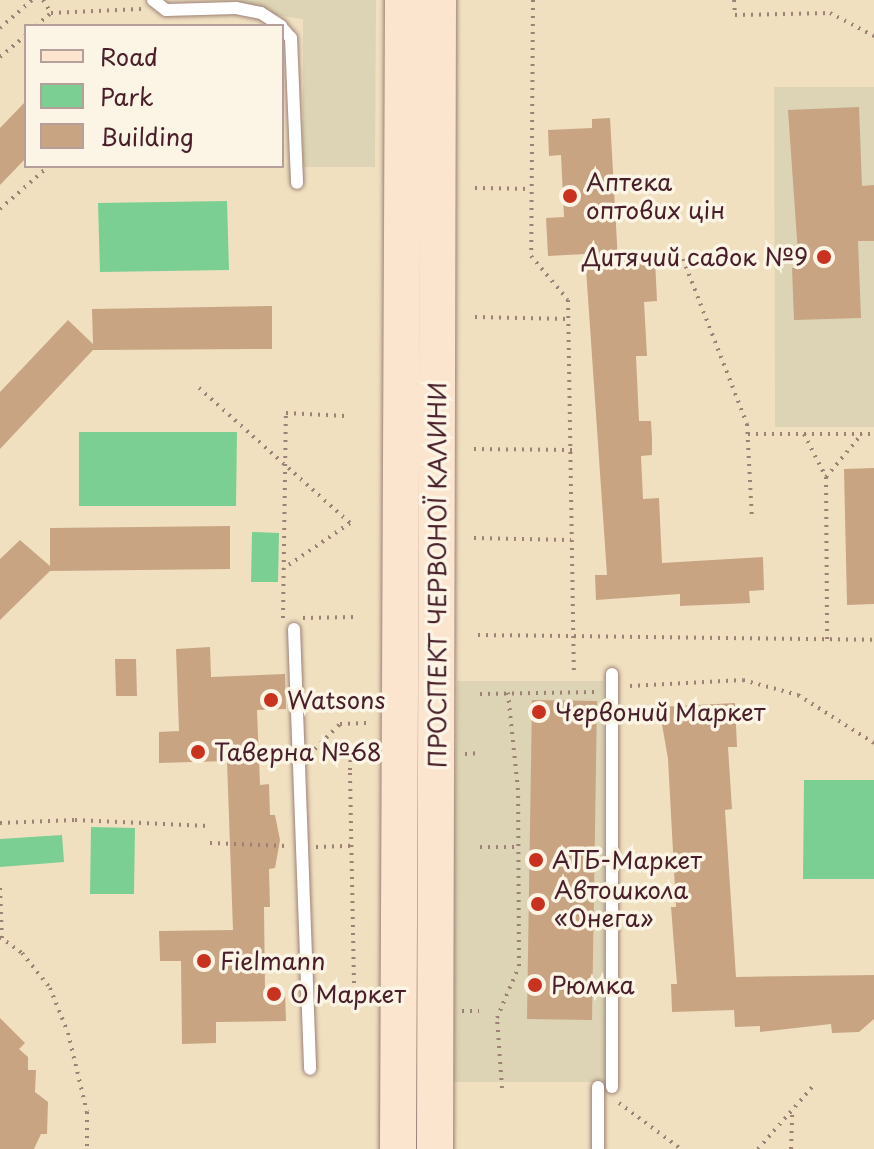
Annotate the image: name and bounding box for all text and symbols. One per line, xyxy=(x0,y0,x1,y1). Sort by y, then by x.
legend xyxy=(24,24,284,168)
text: Road xyxy=(100,38,158,74)
text: Park xyxy=(100,78,154,114)
text: Building xyxy=(100,118,194,154)
place label: Аптека оптових цін xyxy=(586,168,725,224)
marker: Аптека оптових цін xyxy=(561,187,579,205)
place label: Дитячий садок №9 xyxy=(581,243,808,271)
marker: Дитячий садок №9 xyxy=(815,248,833,266)
street label: ПРОСПЕКТ ЧЕРВОНОЇ КАЛИНИ xyxy=(423,381,451,769)
place label: Watsons xyxy=(287,686,385,714)
marker: Watsons xyxy=(262,691,280,709)
place label: Червоний Маркет xyxy=(555,698,768,726)
marker: Червоний Маркет xyxy=(530,703,548,721)
place label: Таверна №68 xyxy=(214,738,382,766)
marker: Таверна №68 xyxy=(189,743,207,761)
place label: АТБ-Маркет xyxy=(552,846,702,874)
marker: АТБ-Маркет xyxy=(527,851,545,869)
place label: Автошкола «Онега» xyxy=(554,876,688,932)
marker: Автошкола «Онега» xyxy=(529,895,547,913)
place label: Fielmann xyxy=(220,947,325,975)
marker: Fielmann xyxy=(195,952,213,970)
place label: Рюмка xyxy=(551,971,634,999)
marker: Рюмка xyxy=(526,976,544,994)
place label: О Маркет xyxy=(290,980,407,1008)
marker: О Маркет xyxy=(265,985,283,1003)

